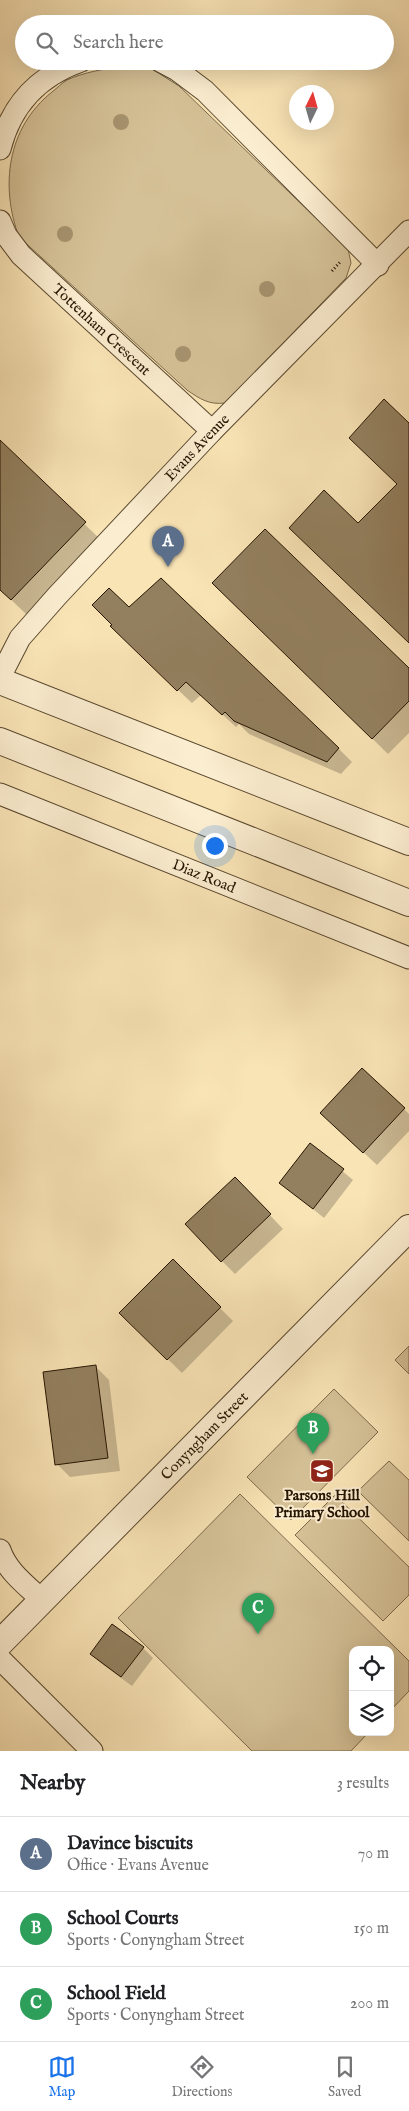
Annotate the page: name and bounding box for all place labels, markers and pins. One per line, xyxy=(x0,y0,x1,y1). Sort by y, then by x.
pin: A xyxy=(152,526,184,567)
pin: B xyxy=(297,1413,329,1454)
school or university icon: Parsons Hill Primary School xyxy=(309,1458,335,1484)
place label: Parsons Hill Primary School xyxy=(275,1486,370,1522)
pin: C xyxy=(242,1593,274,1634)

